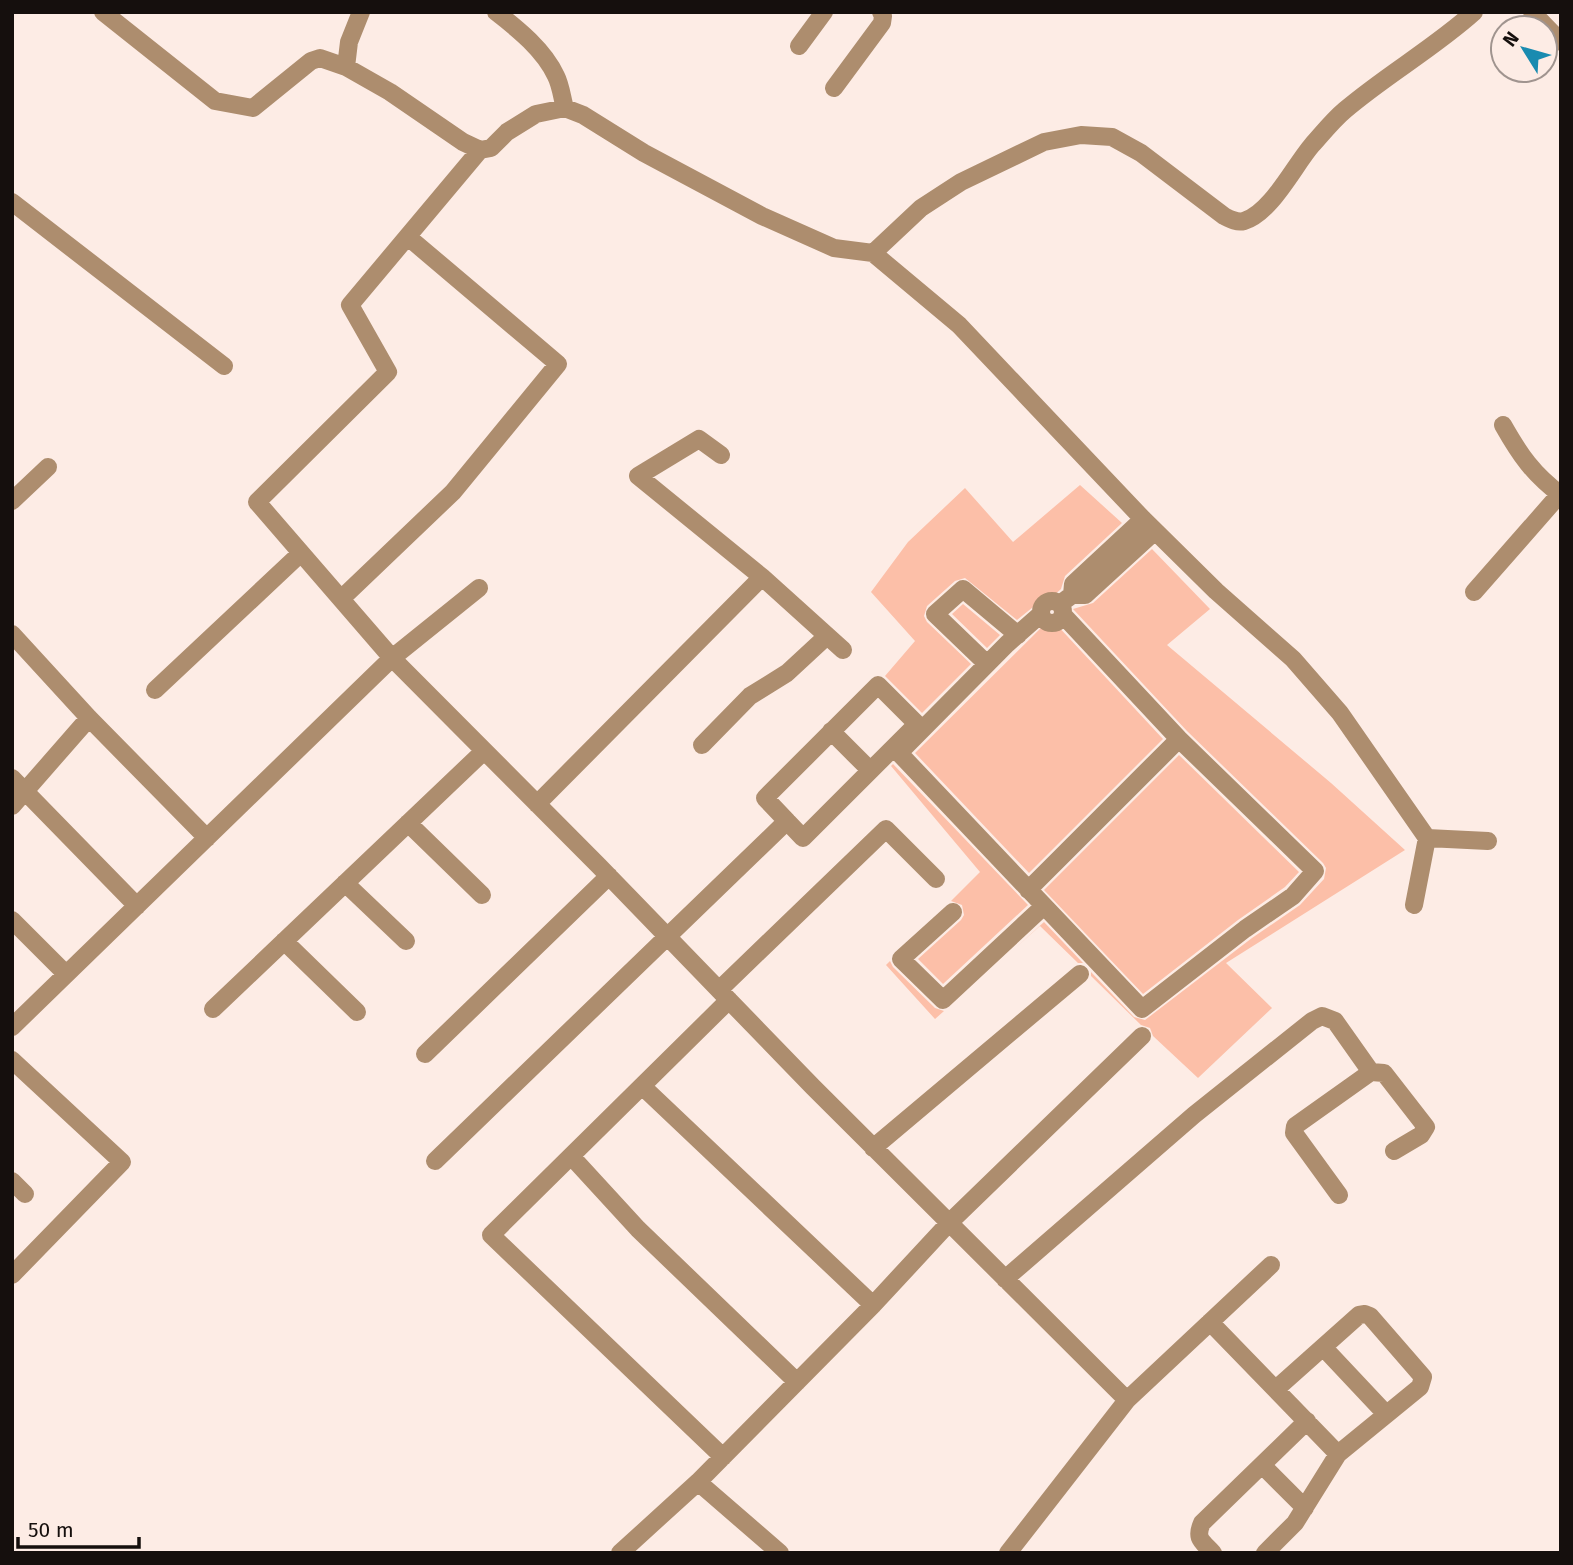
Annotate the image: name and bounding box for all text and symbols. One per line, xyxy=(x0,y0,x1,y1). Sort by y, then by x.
north arrow xyxy=(1489,14,1559,84)
text: N xyxy=(1498,27,1524,51)
scale bar xyxy=(18,1506,138,1550)
text: 50 m xyxy=(28,1517,74,1543)

